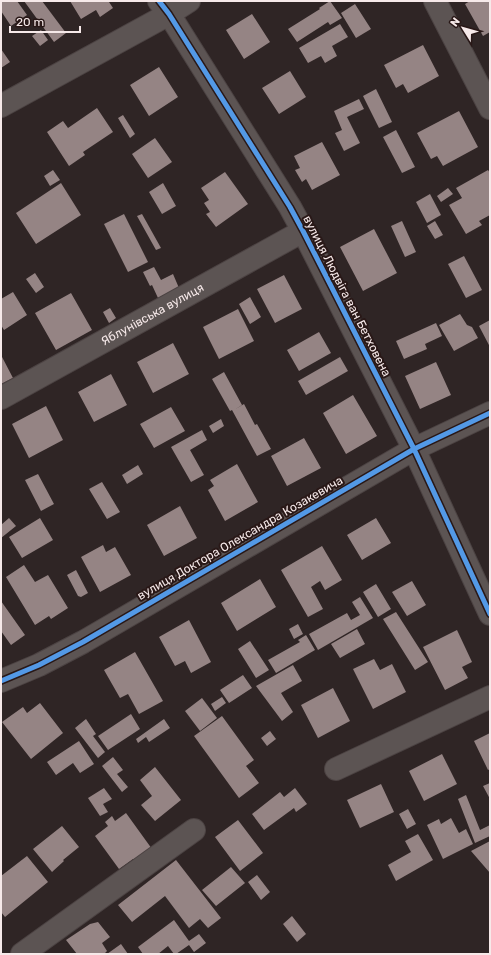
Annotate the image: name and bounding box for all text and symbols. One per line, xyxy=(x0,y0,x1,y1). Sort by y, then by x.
scale bar xyxy=(10,8,80,34)
north arrow xyxy=(443,8,483,48)
text: 20 m xyxy=(16,15,44,29)
text: N xyxy=(448,15,463,29)
street label: вулиця Людвіга ван Бетховена xyxy=(300,213,394,379)
street label: Яблунівська вулиця xyxy=(99,280,206,348)
street label: вулиця Доктора Олександра Козакевича xyxy=(135,473,345,603)

